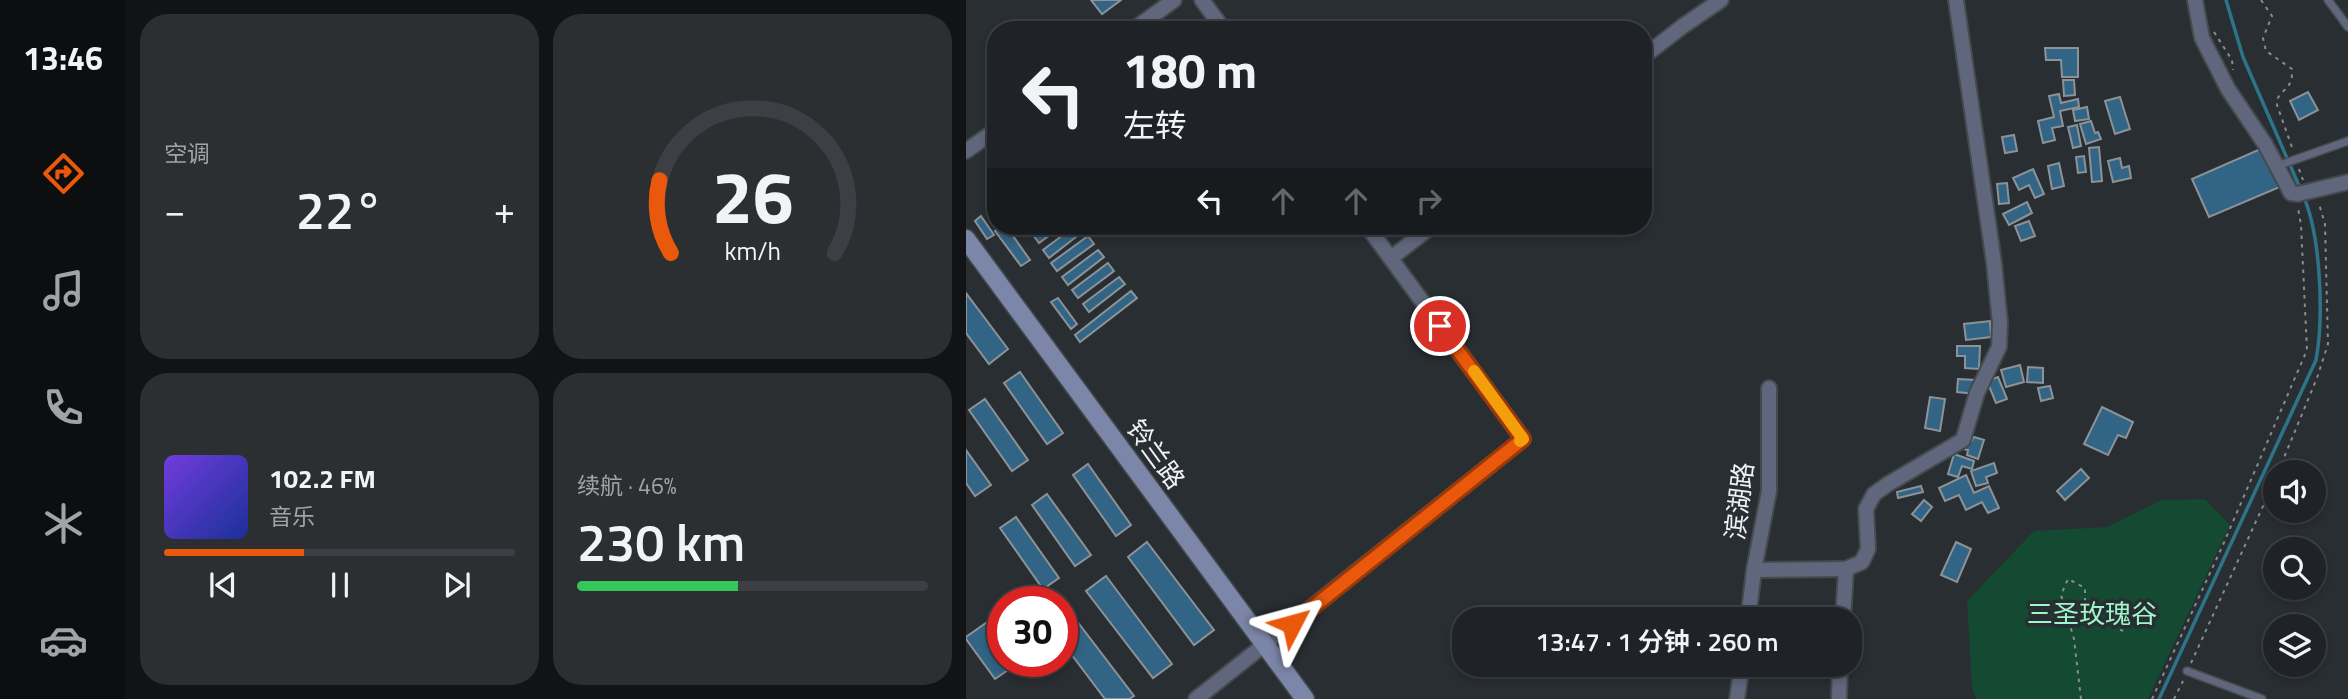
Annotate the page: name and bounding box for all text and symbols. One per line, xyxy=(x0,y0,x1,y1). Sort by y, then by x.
text: 180 m xyxy=(1123,32,1257,107)
text: 13:46 xyxy=(23,34,103,82)
icon: left xyxy=(1008,49,1099,140)
text: 左转 xyxy=(1123,101,1187,149)
text: 空调 xyxy=(164,136,210,171)
text: 26 xyxy=(712,141,793,251)
icon: directions xyxy=(39,149,88,198)
text: 22° xyxy=(296,170,383,249)
text: − xyxy=(164,181,185,239)
text: + xyxy=(494,181,515,239)
icon: left xyxy=(1191,182,1229,220)
icon: ahead xyxy=(1264,182,1302,220)
icon: ahead xyxy=(1337,182,1375,220)
icon: right xyxy=(1410,182,1448,220)
text: km/h xyxy=(724,231,781,269)
icon: music xyxy=(39,266,88,315)
pin xyxy=(1410,296,1470,356)
icon: arrive xyxy=(1421,307,1459,345)
icon: phone xyxy=(39,383,88,432)
street label: 铃兰路 xyxy=(1117,411,1195,497)
text: 102.2 FM xyxy=(269,459,376,498)
street label: 滨湖路 xyxy=(1715,460,1763,542)
map controls xyxy=(2263,460,2326,677)
button: sound xyxy=(2263,460,2326,523)
text: 续航 · 46% xyxy=(577,468,677,503)
icon: climate xyxy=(39,499,88,548)
text: 音乐 xyxy=(269,499,315,534)
text: 230 km xyxy=(577,502,745,581)
button: search xyxy=(2263,537,2326,600)
icon: previous xyxy=(204,566,242,604)
icon: pause xyxy=(321,566,359,604)
icon: next xyxy=(438,566,476,604)
speed limit sign: 30 xyxy=(987,586,1078,677)
position arrow xyxy=(1255,587,1329,661)
park label: 三圣玫瑰谷 xyxy=(2027,594,2157,633)
button: layers xyxy=(2263,614,2326,677)
icon: car xyxy=(39,616,88,665)
text: 13:47 · 1 分钟 · 260 m xyxy=(1535,622,1779,661)

